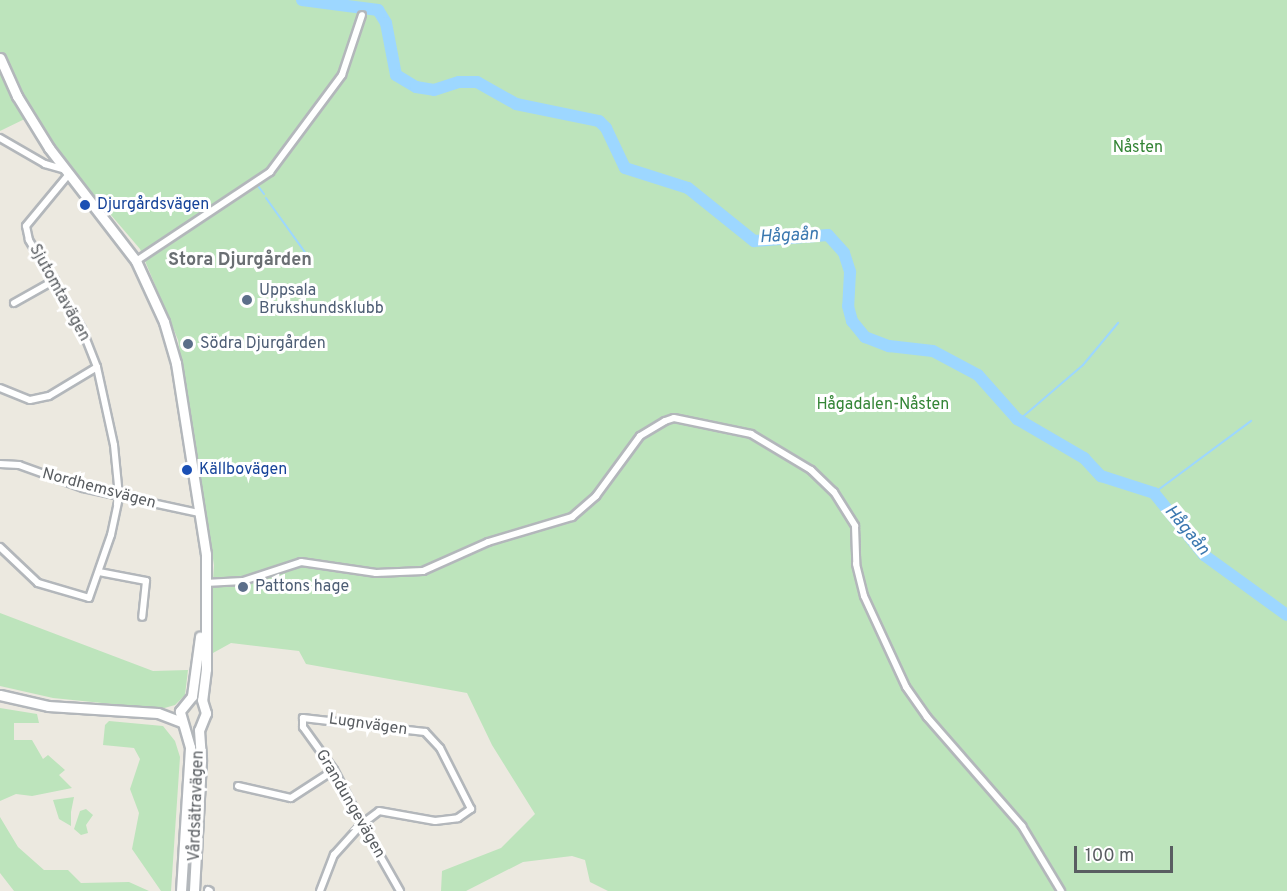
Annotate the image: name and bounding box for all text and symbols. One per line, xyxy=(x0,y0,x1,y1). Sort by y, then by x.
park label: Nåsten xyxy=(1113,138,1163,158)
place label: Djurgårdsvägen xyxy=(97,195,209,215)
marker: Djurgårdsvägen xyxy=(78,198,92,212)
water label: Hågaån xyxy=(759,225,819,249)
street label: Sjutomtavägen xyxy=(24,241,94,345)
district label: Stora Djurgården xyxy=(168,250,312,272)
place label: Uppsala Brukshundsklubb xyxy=(259,281,384,319)
marker: Uppsala Brukshundsklubb xyxy=(240,293,254,307)
place label: Södra Djurgården xyxy=(200,334,326,354)
marker: Södra Djurgården xyxy=(181,337,195,351)
park label: Hågadalen-Nåsten xyxy=(817,395,949,415)
place label: Källbovägen xyxy=(199,460,287,480)
marker: Källbovägen xyxy=(180,463,194,477)
street label: Nordhemsvägen xyxy=(40,465,158,513)
water label: Hågaån xyxy=(1159,501,1213,561)
place label: Pattons hage xyxy=(255,577,349,597)
marker: Pattons hage xyxy=(236,580,250,594)
street label: Lugnvägen xyxy=(328,710,408,740)
street label: Grandungevägen xyxy=(311,746,389,862)
street label: Vårdsätravägen xyxy=(185,750,209,862)
scale bar xyxy=(1077,834,1176,872)
text: 100 m xyxy=(1085,845,1134,868)

